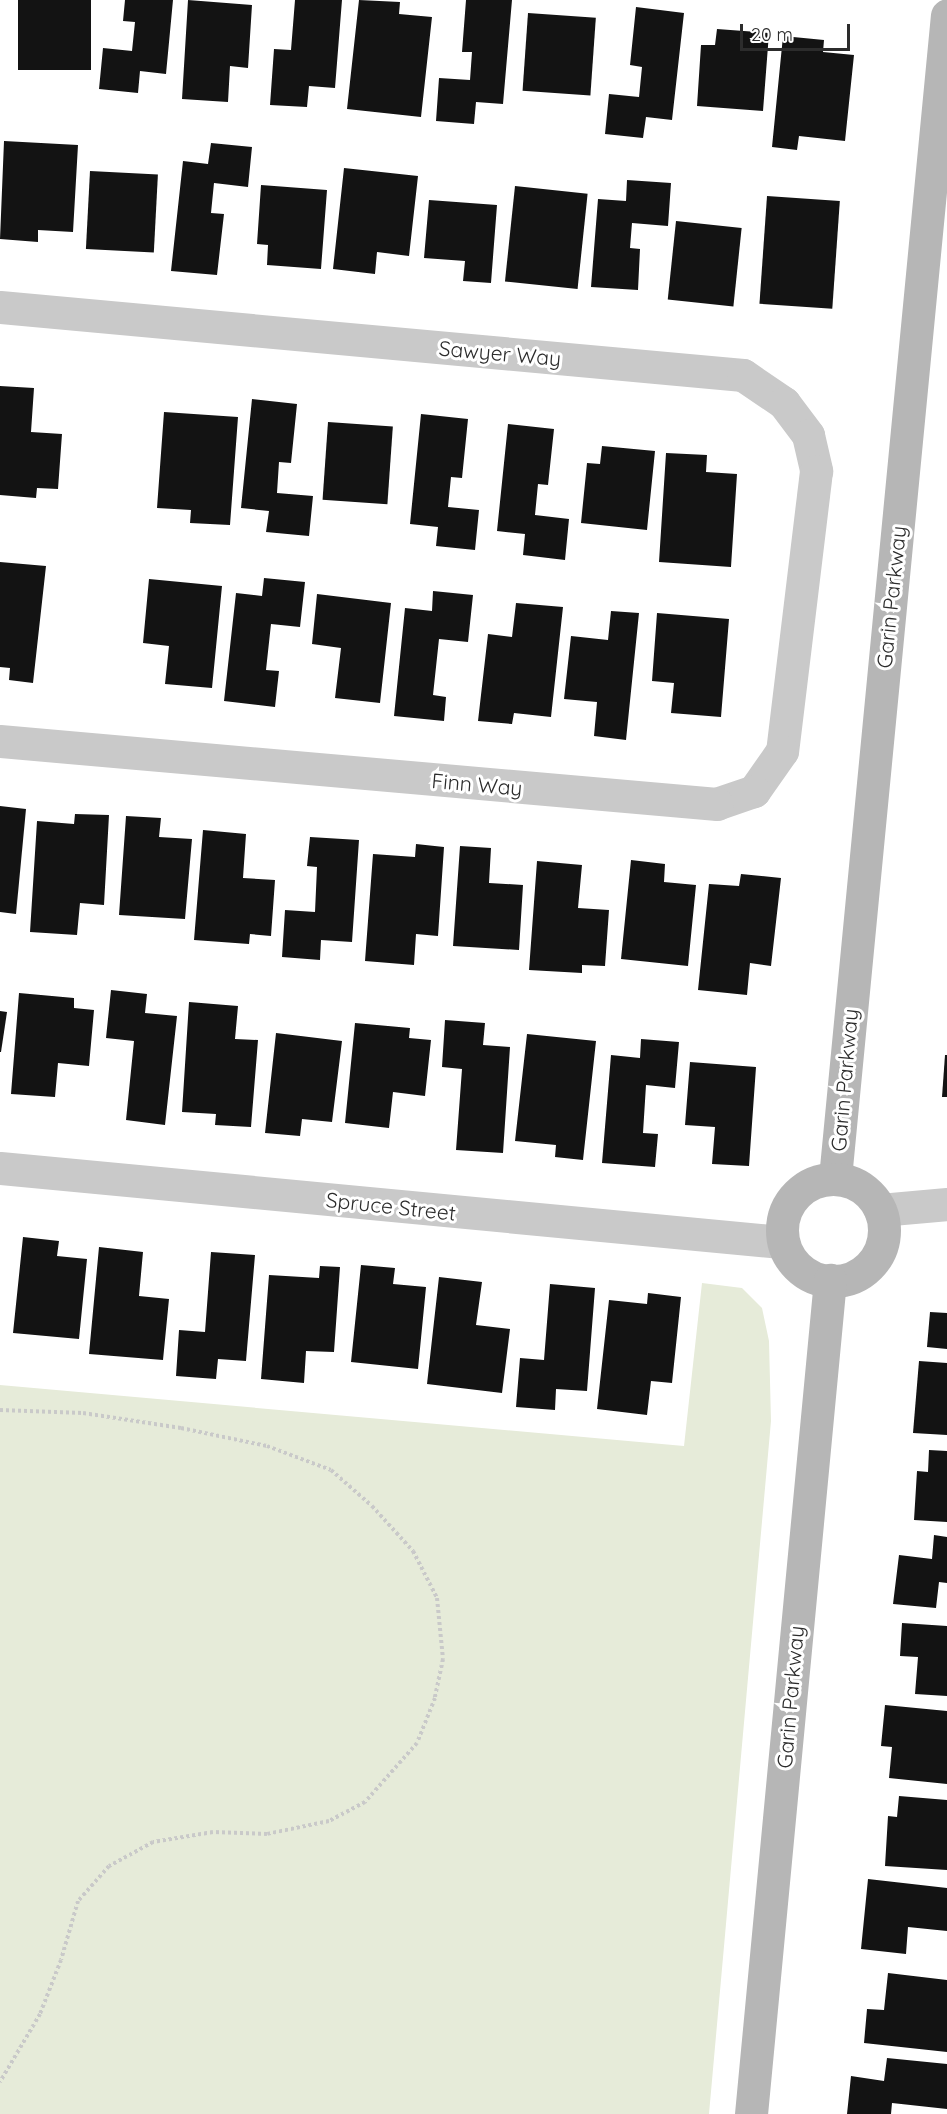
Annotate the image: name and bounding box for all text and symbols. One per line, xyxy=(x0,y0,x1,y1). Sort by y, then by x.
scale bar xyxy=(743,12,852,50)
text: 20 m xyxy=(751,23,793,46)
street label: Sawyer Way xyxy=(438,335,562,371)
street label: Garin Parkway xyxy=(871,525,911,669)
street label: Finn Way xyxy=(431,767,523,801)
street label: Garin Parkway xyxy=(825,1008,863,1152)
street label: Spruce Street xyxy=(325,1187,457,1225)
street label: Garin Parkway xyxy=(771,1625,809,1769)

